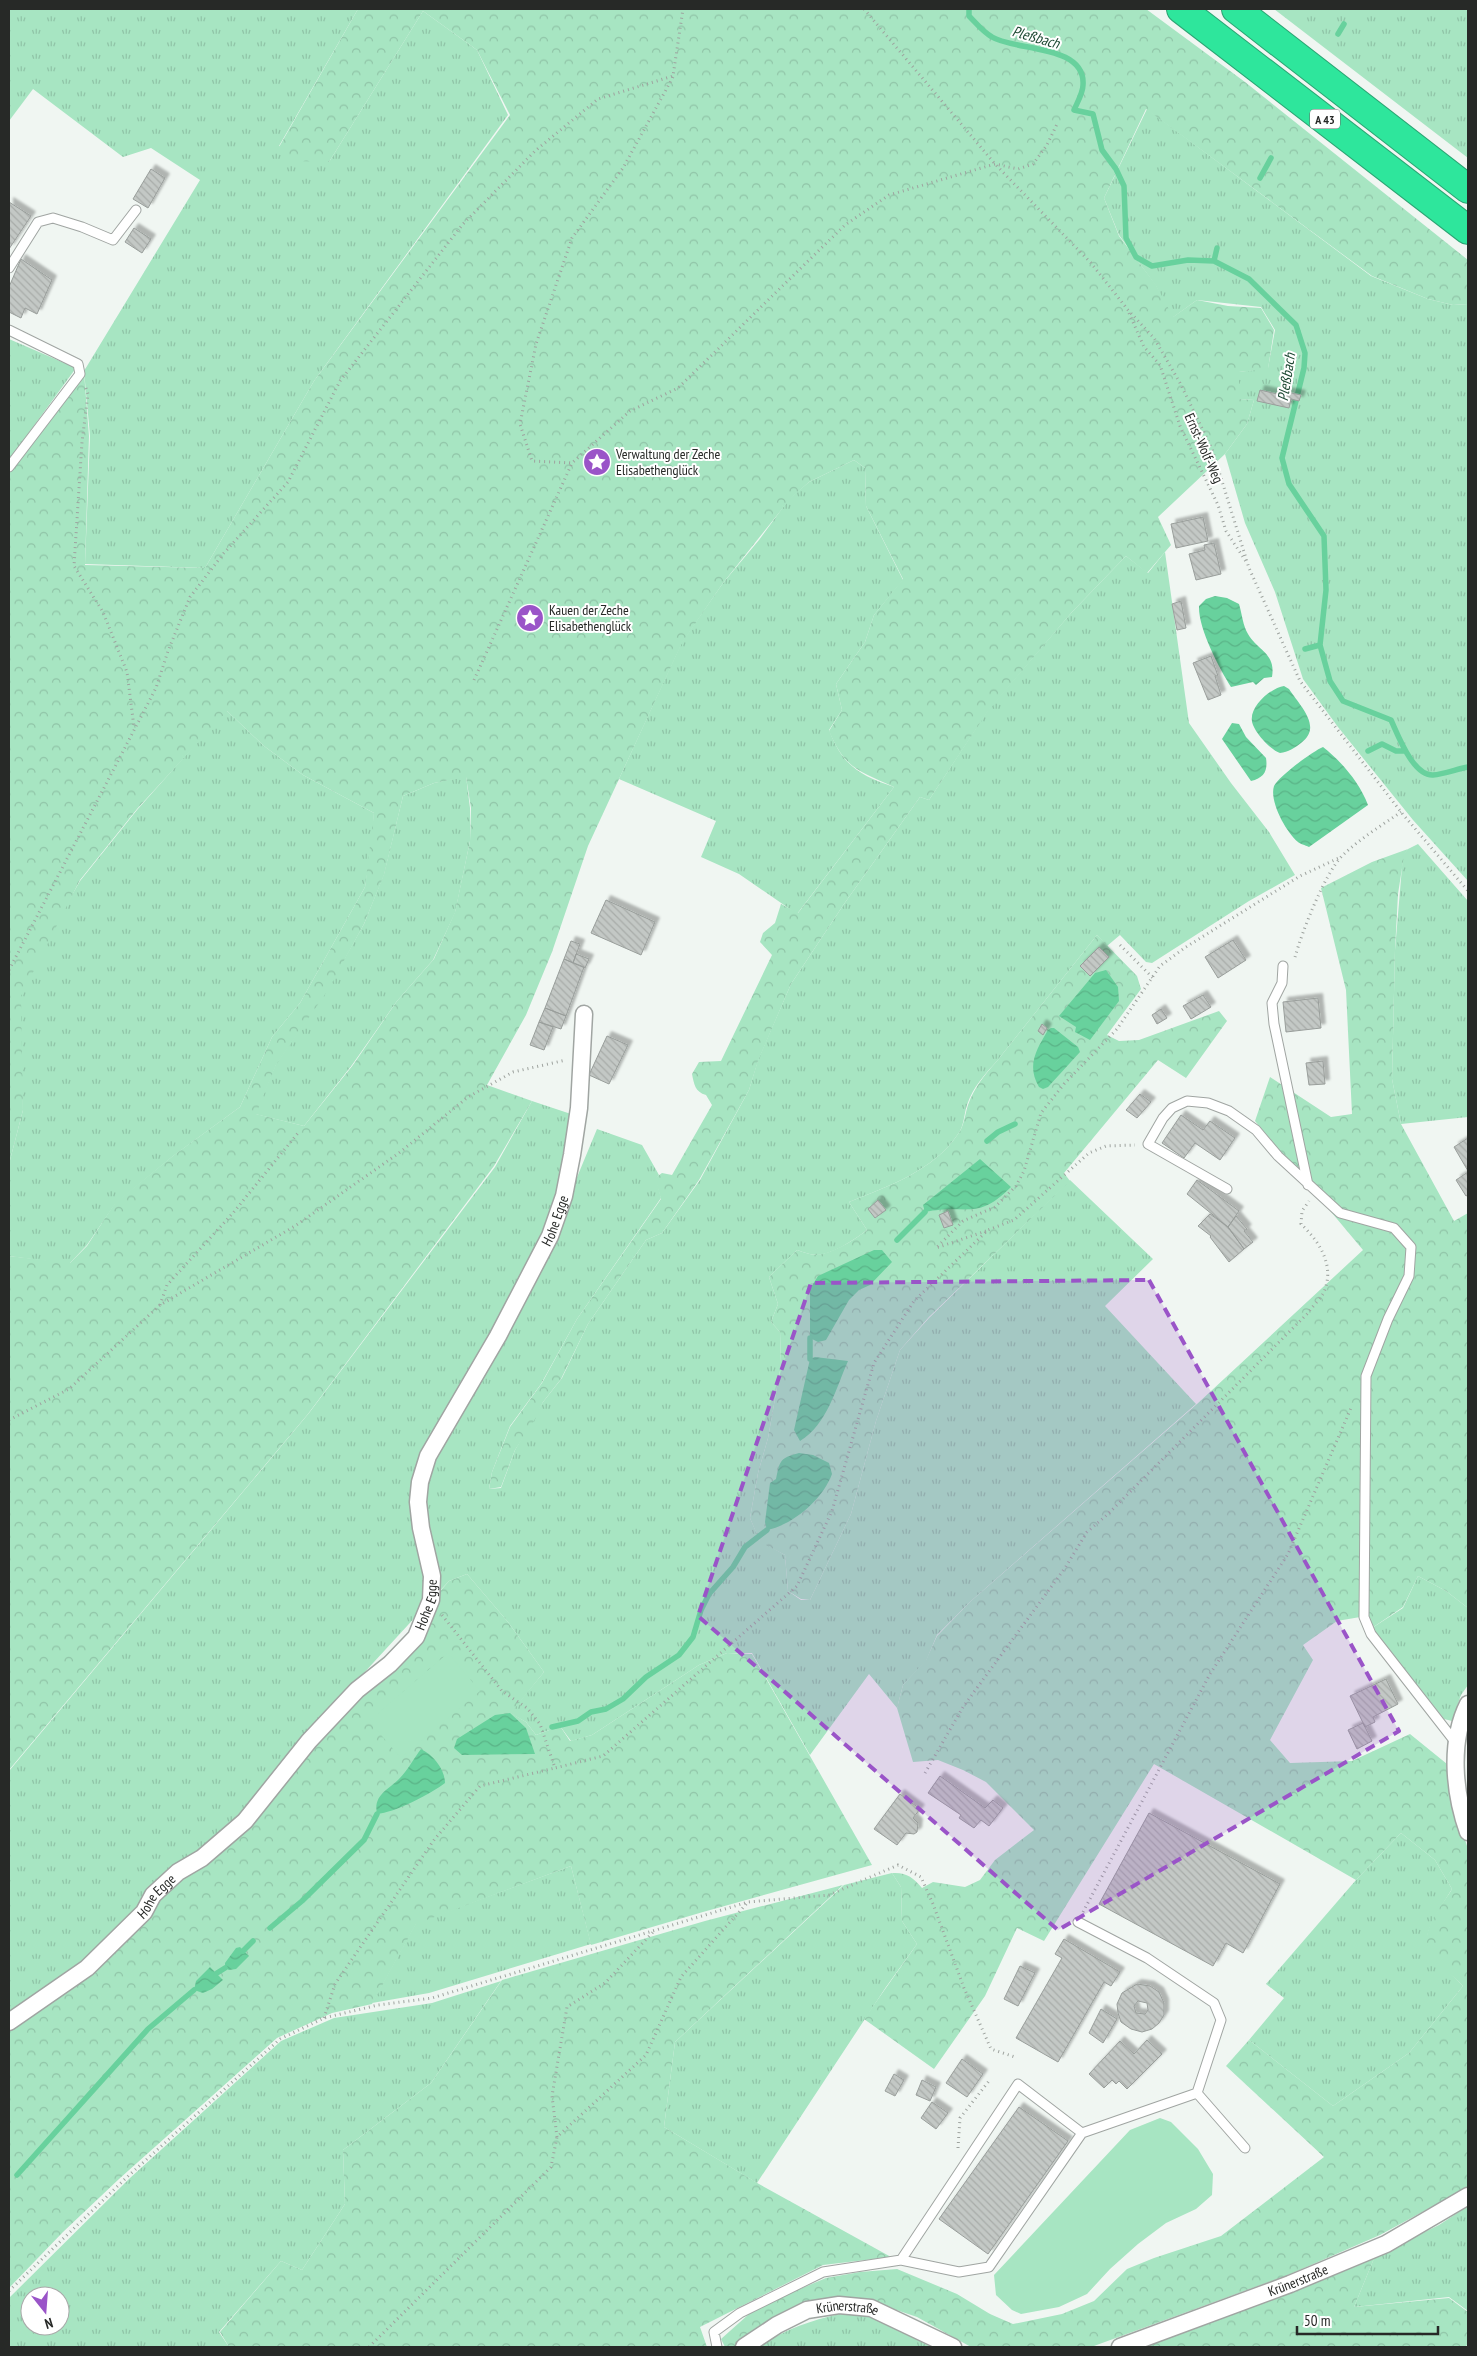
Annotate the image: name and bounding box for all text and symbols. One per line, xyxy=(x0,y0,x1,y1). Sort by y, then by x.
water label: Pleßbach xyxy=(1010,21,1063,53)
road number: A 43 xyxy=(1310,110,1340,128)
water label: Pleßbach xyxy=(1273,350,1299,402)
street label: Ernst-Wolf-Weg xyxy=(1181,410,1227,486)
place label: Verwaltung der Zeche Elisabethenglück xyxy=(615,445,720,479)
place icon: Verwaltung der Zeche Elisabethenglück xyxy=(582,447,612,477)
place label: Kauen der Zeche Elisabethenglück xyxy=(549,601,632,635)
place icon: Kauen der Zeche Elisabethenglück xyxy=(515,603,545,633)
street label: Hohe Egge xyxy=(537,1193,573,1249)
street label: Hohe Egge xyxy=(411,1579,441,1633)
street label: Hohe Egge xyxy=(133,1870,179,1923)
street label: Krünerstraße xyxy=(1265,2260,1331,2300)
north arrow xyxy=(20,2286,70,2336)
street label: Krünerstraße xyxy=(815,2296,882,2320)
scale bar xyxy=(1297,2304,1438,2336)
text: 50 m xyxy=(1304,2311,1330,2330)
text: N xyxy=(43,2314,55,2333)

